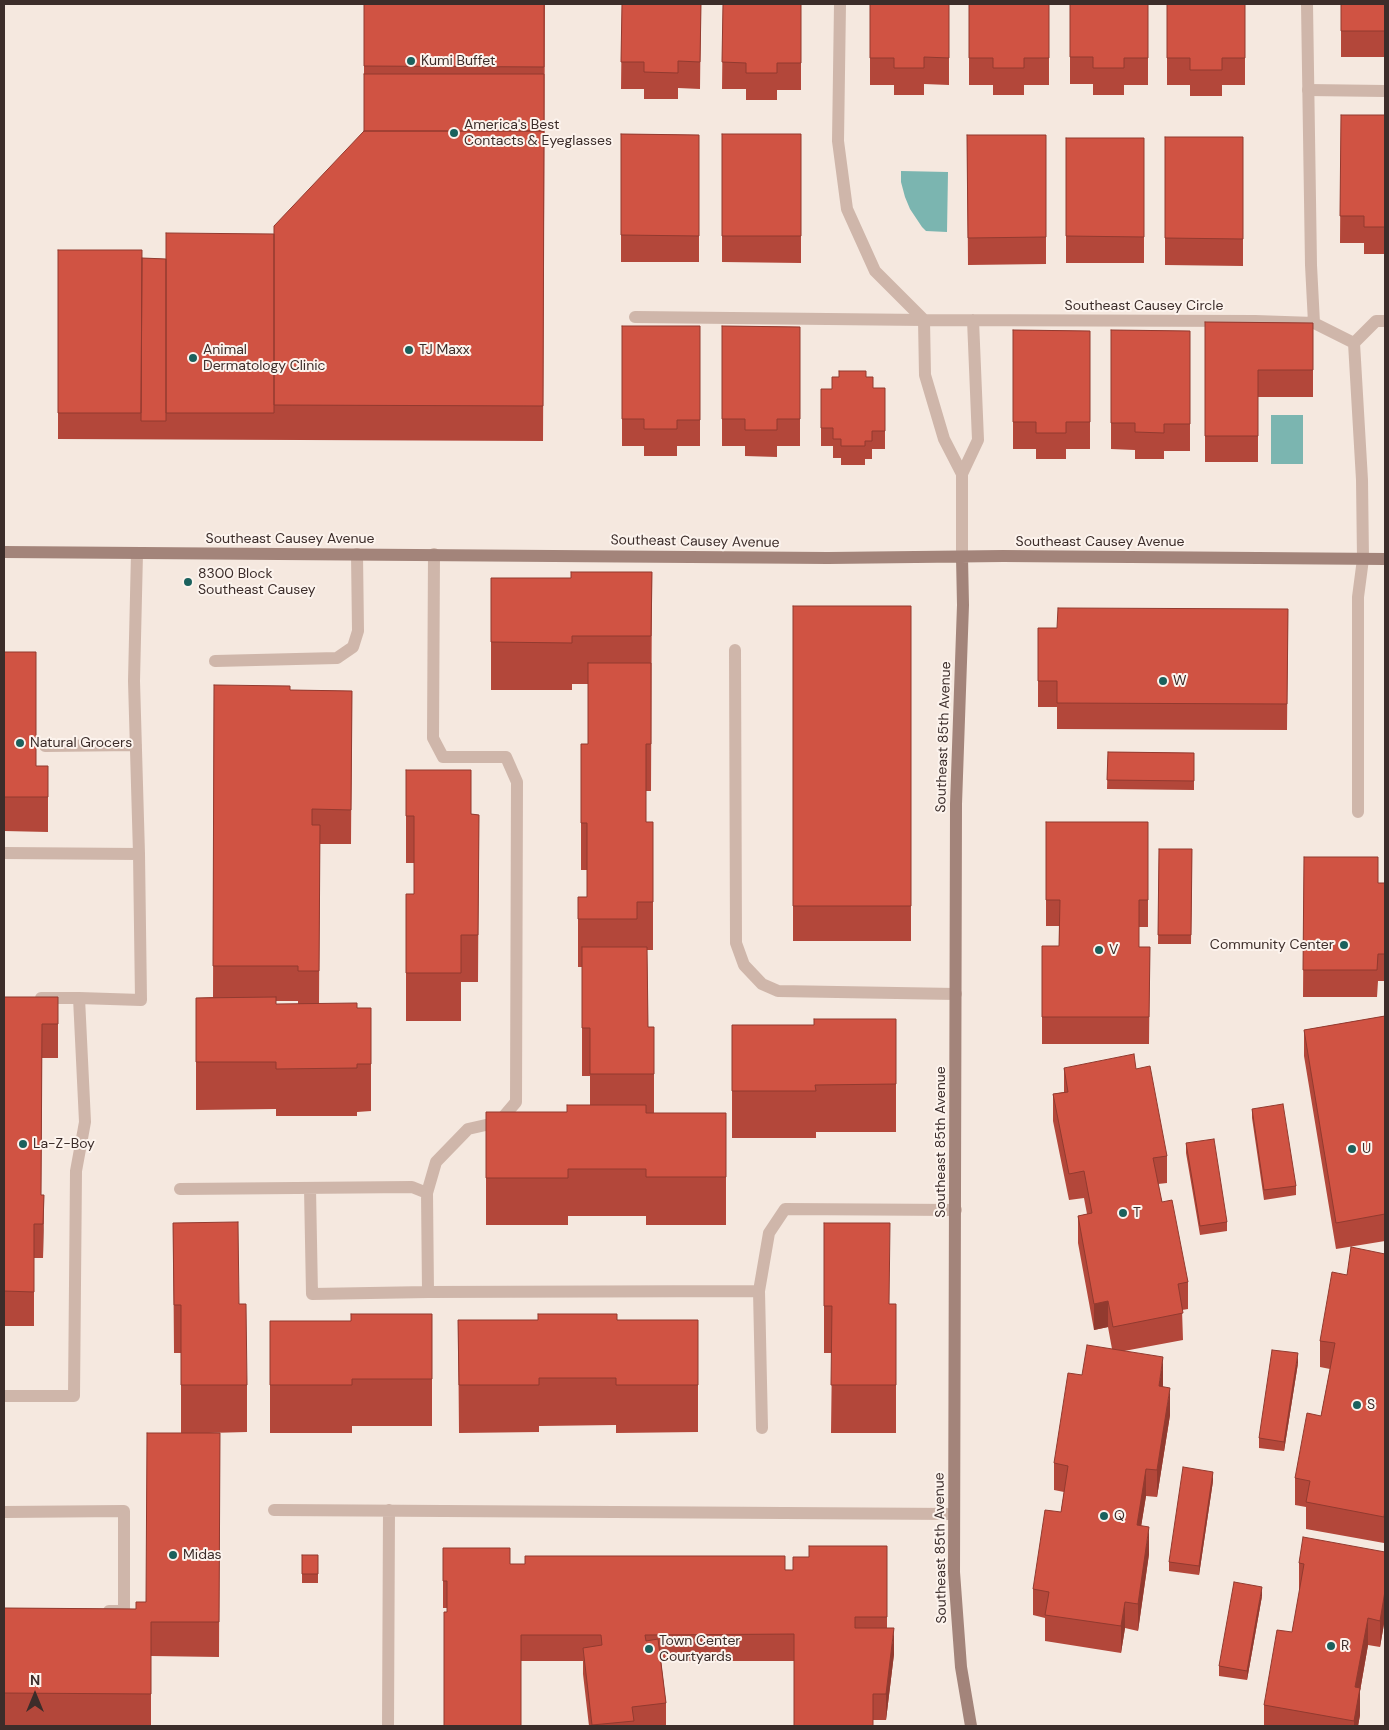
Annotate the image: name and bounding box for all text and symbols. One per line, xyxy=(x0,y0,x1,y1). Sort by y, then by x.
place label: Kumi Buffet xyxy=(421,53,495,69)
marker: Kumi Buffet xyxy=(405,55,417,67)
place label: America's Best Contacts & Eyeglasses xyxy=(464,117,612,150)
marker: America's Best Contacts & Eyeglasses xyxy=(448,127,460,139)
street label: Southeast Causey Circle xyxy=(1065,298,1223,314)
place label: Animal Dermatology Clinic xyxy=(203,342,326,374)
place label: TJ Maxx xyxy=(419,342,470,358)
marker: TJ Maxx xyxy=(403,344,415,356)
marker: Animal Dermatology Clinic xyxy=(187,352,199,364)
street label: Southeast Causey Avenue xyxy=(206,531,374,547)
street label: Southeast Causey Avenue xyxy=(610,532,780,552)
street label: Southeast Causey Avenue xyxy=(1016,534,1184,550)
place label: 8300 Block Southeast Causey xyxy=(198,566,316,598)
marker: 8300 Block Southeast Causey xyxy=(182,576,194,588)
street label: Southeast 85th Avenue xyxy=(933,661,955,813)
place label: W xyxy=(1173,673,1187,689)
marker: W xyxy=(1157,675,1169,687)
place label: Natural Grocers xyxy=(30,735,132,751)
marker: Natural Grocers xyxy=(14,737,26,749)
place label: Community Center xyxy=(1210,937,1334,953)
marker: Community Center xyxy=(1338,939,1350,951)
place label: V xyxy=(1109,942,1118,958)
marker: V xyxy=(1093,944,1105,956)
street label: Southeast 85th Avenue xyxy=(933,1066,949,1218)
place label: La-Z-Boy xyxy=(33,1136,95,1152)
marker: La-Z-Boy xyxy=(17,1138,29,1150)
place label: U xyxy=(1362,1141,1371,1157)
marker: U xyxy=(1346,1143,1358,1155)
place label: T xyxy=(1133,1205,1141,1221)
marker: T xyxy=(1117,1207,1129,1219)
place label: S xyxy=(1367,1397,1375,1413)
marker: S xyxy=(1351,1399,1363,1411)
street label: Southeast 85th Avenue xyxy=(931,1472,951,1624)
place label: Q xyxy=(1114,1508,1125,1524)
marker: Q xyxy=(1098,1510,1110,1522)
place label: Midas xyxy=(183,1547,222,1563)
marker: Midas xyxy=(167,1549,179,1561)
place label: Town Center Courtyards xyxy=(659,1633,741,1665)
place label: R xyxy=(1341,1638,1349,1654)
marker: R xyxy=(1325,1640,1337,1652)
marker: Town Center Courtyards xyxy=(643,1643,655,1655)
north arrow xyxy=(10,1670,60,1720)
text: N xyxy=(30,1671,40,1689)

